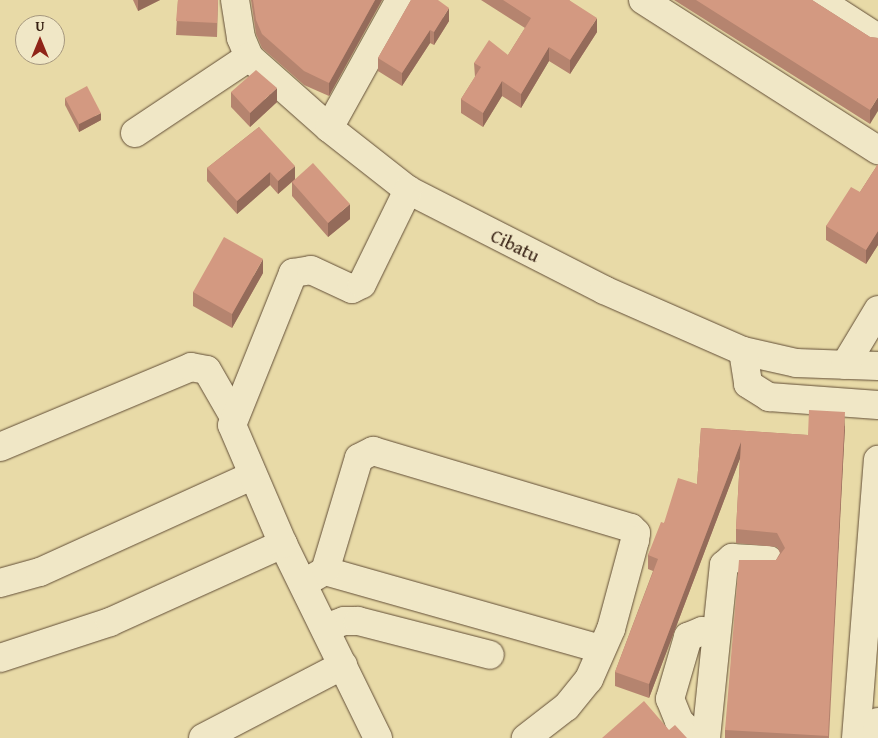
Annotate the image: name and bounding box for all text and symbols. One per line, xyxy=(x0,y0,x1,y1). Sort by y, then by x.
north arrow xyxy=(15,15,65,65)
text: U xyxy=(35,16,45,36)
street label: Cibatu xyxy=(487,224,543,268)

